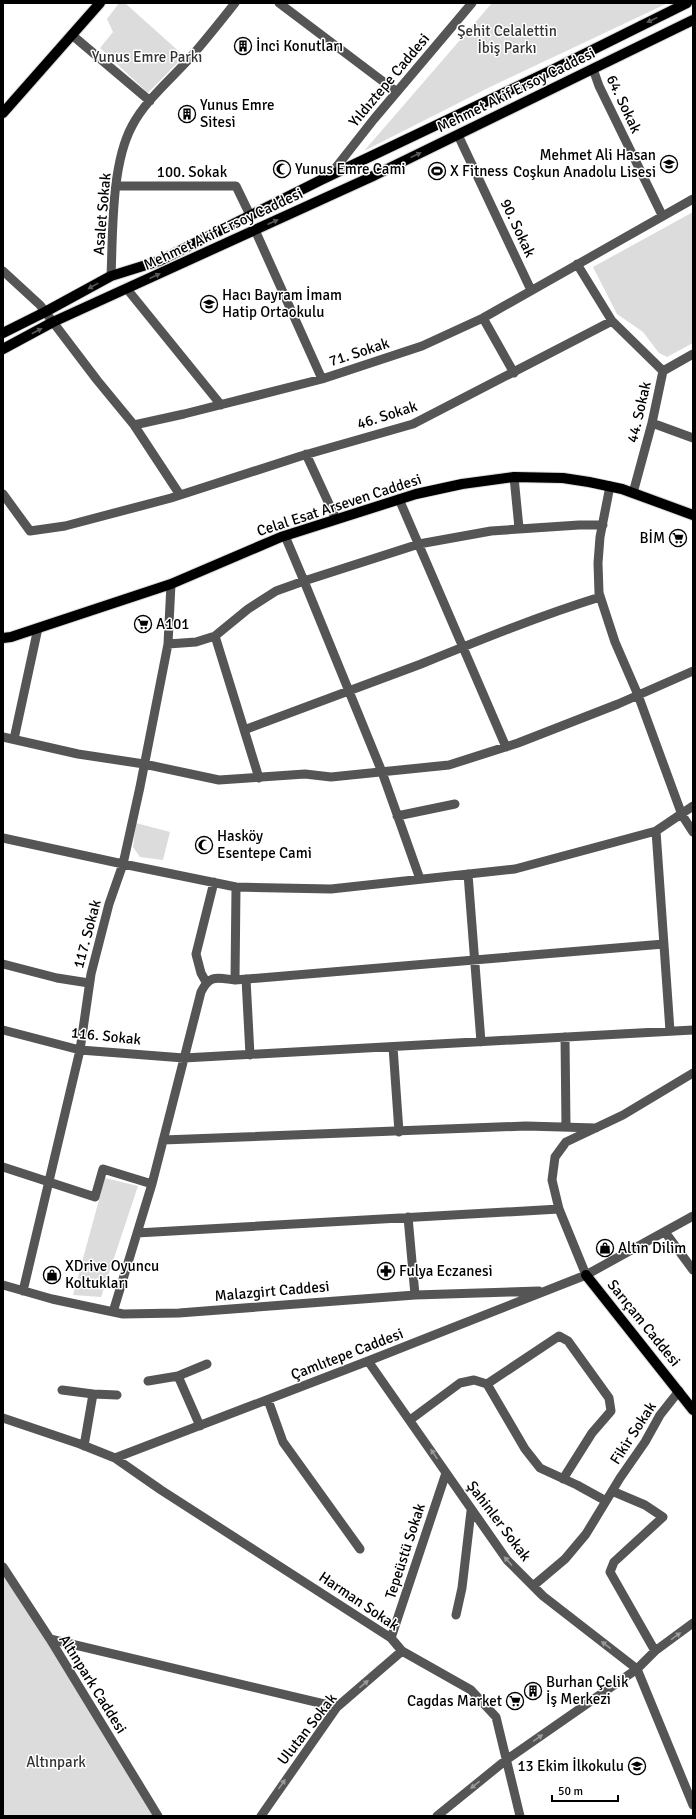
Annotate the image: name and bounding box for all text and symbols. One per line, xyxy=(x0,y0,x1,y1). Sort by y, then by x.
one-way arrow xyxy=(647,17,658,24)
park label: Şehit Celalettin İbiş Parkı xyxy=(457,22,557,57)
street label: Yıldıztepe Caddesi xyxy=(345,30,433,130)
building icon: İnci Konutları xyxy=(233,36,253,56)
place label: İnci Konutları xyxy=(256,37,343,55)
street label: Mehmet Akif Ersoy Caddesi xyxy=(434,44,598,136)
park label: Yunus Emre Parkı xyxy=(92,48,202,66)
street label: 64. Sokak xyxy=(603,72,646,136)
place label: Yunus Emre Sitesi xyxy=(200,96,275,131)
building icon: Yunus Emre Sitesi xyxy=(177,104,197,124)
place label: Mehmet Ali Hasan Coşkun Anadolu Lisesi xyxy=(513,146,656,181)
one-way arrow xyxy=(411,152,422,158)
school or university icon: Mehmet Ali Hasan Coşkun Anadolu Lisesi xyxy=(659,154,679,174)
mosque icon: Yunus Emre Cami xyxy=(272,159,292,179)
place label: Yunus Emre Cami xyxy=(295,160,405,178)
sports icon: X Fitness xyxy=(427,161,447,181)
place label: X Fitness xyxy=(450,162,508,180)
street label: 100. Sokak xyxy=(157,163,228,181)
street label: Asalet Sokak xyxy=(89,172,115,256)
street label: Mehmet Akif Ersoy Caddesi xyxy=(140,184,306,274)
street label: 90. Sokak xyxy=(497,196,540,260)
one-way arrow xyxy=(268,219,279,225)
one-way arrow xyxy=(150,273,161,279)
one-way arrow xyxy=(87,283,99,289)
place label: Hacı Bayram İmam Hatip Ortaokulu xyxy=(222,286,342,321)
school or university icon: Hacı Bayram İmam Hatip Ortaokulu xyxy=(199,294,219,314)
one-way arrow xyxy=(31,328,43,334)
street label: 71. Sokak xyxy=(327,334,392,370)
street label: 44. Sokak xyxy=(623,379,655,444)
street label: 46. Sokak xyxy=(355,397,420,433)
street label: Celal Esat Arseven Caddesi xyxy=(254,470,424,540)
supermarket icon: BİM xyxy=(668,528,688,548)
place label: BİM xyxy=(639,529,665,547)
supermarket icon: A101 xyxy=(133,614,153,634)
place label: A101 xyxy=(156,615,189,633)
place label: Hasköy Esentepe Cami xyxy=(217,827,312,862)
mosque icon: Hasköy Esentepe Cami xyxy=(194,835,214,855)
street label: 117. Sokak xyxy=(69,897,105,970)
street label: 116. Sokak xyxy=(70,1023,142,1049)
shop icon: Altın Dilim xyxy=(595,1238,615,1258)
place label: Altın Dilim xyxy=(618,1239,686,1257)
place label: XDrive Oyuncu Koltukları xyxy=(65,1257,159,1292)
pharmacy icon: Fulya Eczanesi xyxy=(376,1261,396,1281)
place label: Fulya Eczanesi xyxy=(399,1262,493,1280)
shop icon: XDrive Oyuncu Koltukları xyxy=(42,1265,62,1285)
street label: Sarıçam Caddesi xyxy=(604,1276,684,1370)
street label: Malazgirt Caddesi xyxy=(214,1277,330,1305)
street label: Çamlıtepe Caddesi xyxy=(288,1324,406,1384)
street label: Fikir Sokak xyxy=(606,1398,660,1468)
one-way arrow xyxy=(430,1448,437,1460)
street label: Şahinler Sokak xyxy=(463,1477,535,1565)
street label: Tepeüstü Sokak xyxy=(381,1501,429,1601)
one-way arrow xyxy=(504,1556,513,1565)
street label: Harman Sokak xyxy=(315,1568,403,1635)
street label: Altınpark Caddesi xyxy=(55,1631,131,1737)
one-way arrow xyxy=(670,1632,681,1640)
one-way arrow xyxy=(601,1641,612,1650)
place label: Burhan Çelik İş Merkezi xyxy=(546,1673,629,1708)
one-way arrow xyxy=(359,1679,370,1688)
building icon: Burhan Çelik İş Merkezi xyxy=(523,1681,543,1701)
street label: Ulutan Sokak xyxy=(274,1689,341,1768)
supermarket icon: Cagdas Market xyxy=(505,1691,525,1711)
place label: Cagdas Market xyxy=(407,1692,502,1710)
one-way arrow xyxy=(532,1734,543,1742)
park label: Altınpark xyxy=(26,1753,86,1771)
school or university icon: 13 Ekim İlkokulu xyxy=(627,1756,647,1776)
place label: 13 Ekim İlkokulu xyxy=(518,1757,624,1775)
scale bar xyxy=(552,1777,618,1803)
one-way arrow xyxy=(278,1778,287,1789)
one-way arrow xyxy=(470,1780,481,1789)
text: 50 m xyxy=(558,1784,583,1799)

